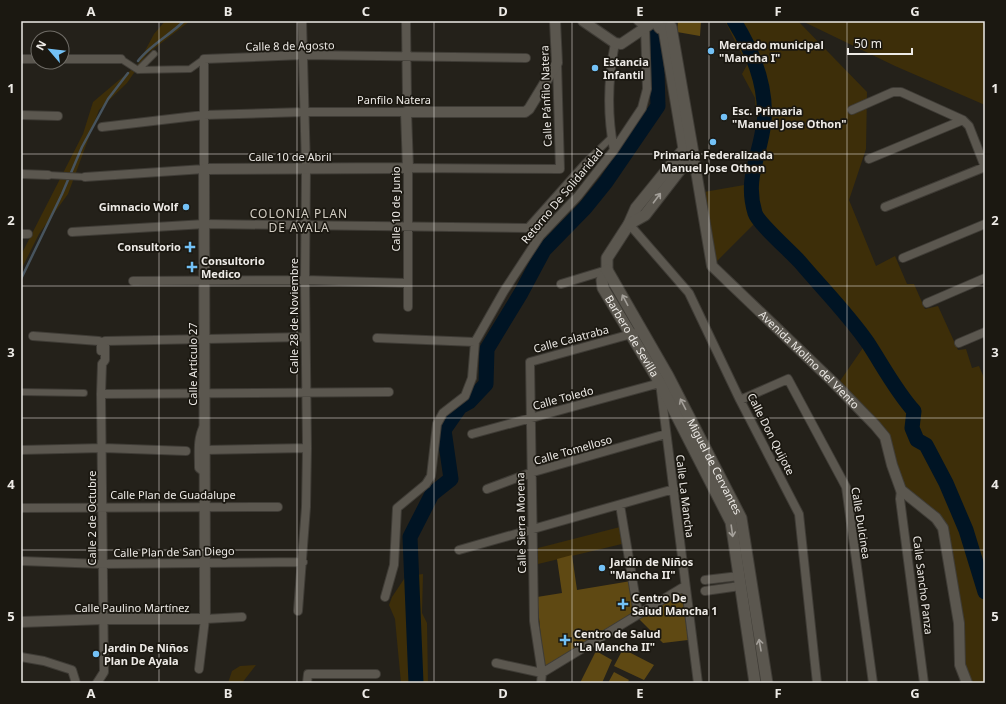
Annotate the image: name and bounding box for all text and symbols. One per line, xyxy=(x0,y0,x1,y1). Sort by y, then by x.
text: A xyxy=(87,2,96,20)
text: B xyxy=(224,2,232,20)
text: C xyxy=(362,2,370,20)
text: D xyxy=(498,2,508,20)
text: E xyxy=(636,2,644,20)
text: F xyxy=(774,2,782,20)
text: G xyxy=(910,2,920,20)
north arrow xyxy=(30,30,70,70)
scale bar xyxy=(848,30,912,56)
text: 50 m xyxy=(854,35,882,52)
street label: Calle 8 de Agosto xyxy=(245,37,335,54)
place label: Mercado municipal "Mancha I" xyxy=(719,37,824,65)
text: N xyxy=(32,38,49,53)
street label: Calle Pánfilo Natera xyxy=(536,45,555,147)
marker: Mercado municipal "Mancha I" xyxy=(706,46,716,56)
place label: Estancia Infantil xyxy=(603,54,649,82)
marker: Estancia Infantil xyxy=(590,63,600,73)
text: 1 xyxy=(7,79,15,97)
text: 1 xyxy=(991,79,999,97)
street label: Panfilo Natera xyxy=(357,92,431,107)
place label: Esc. Primaria "Manuel Jose Othon" xyxy=(732,103,847,131)
marker: Esc. Primaria "Manuel Jose Othon" xyxy=(719,112,729,122)
marker: Primaria Federalizada Manuel Jose Othon xyxy=(708,137,718,147)
street label: Retorno De Solidaridad xyxy=(517,145,606,246)
place label: Primaria Federalizada Manuel Jose Othon xyxy=(653,147,773,175)
street label: Calle 10 de Abril xyxy=(248,149,332,164)
street label: Calle 10 de Junio xyxy=(388,166,403,252)
one-way arrow xyxy=(653,193,662,204)
place label: Gimnacio Wolf xyxy=(99,199,179,214)
marker: Gimnacio Wolf xyxy=(181,202,191,212)
district label: COLONIA PLAN DE AYALA xyxy=(250,205,348,236)
text: 2 xyxy=(7,211,15,229)
text: 2 xyxy=(991,211,999,229)
place label: Consultorio xyxy=(117,239,181,254)
marker: Consultorio xyxy=(184,241,196,253)
place label: Consultorio Medico xyxy=(201,253,265,281)
street label: Calle 28 de Noviembre xyxy=(286,258,301,374)
marker: Consultorio Medico xyxy=(186,261,198,273)
street label: Barbero de Sevilla xyxy=(602,292,663,380)
one-way arrow xyxy=(621,294,629,306)
street label: Avenida Molino del Viento xyxy=(756,307,863,412)
street label: Calle Calatraba xyxy=(532,321,610,356)
street label: Calle Artículo 27 xyxy=(185,322,200,406)
text: 3 xyxy=(7,343,15,361)
text: 3 xyxy=(991,343,999,361)
street label: Calle Toledo xyxy=(531,382,595,413)
street label: Calle Don Quijote xyxy=(744,390,799,477)
one-way arrow xyxy=(678,398,686,410)
street label: Miguel de Cervantes xyxy=(684,416,746,517)
street label: Calle Tomelloso xyxy=(532,431,614,468)
street label: Calle La Mancha xyxy=(673,453,698,538)
street label: Calle 2 de Octubre xyxy=(84,471,99,565)
street label: Calle Sierra Morena xyxy=(512,472,529,574)
text: 4 xyxy=(7,475,15,493)
text: 4 xyxy=(991,475,999,493)
street label: Calle Dulcinea xyxy=(848,486,875,560)
street label: Calle Plan de Guadalupe xyxy=(110,487,236,502)
one-way arrow xyxy=(728,524,736,537)
street label: Calle Sancho Panza xyxy=(910,535,937,635)
street label: Calle Plan de San Diego xyxy=(113,543,235,560)
place label: Jardín de Niños "Mancha II" xyxy=(609,554,694,582)
marker: Jardín de Niños "Mancha II" xyxy=(597,563,607,573)
place label: Centro De Salud Mancha 1 xyxy=(632,590,718,618)
marker: Centro De Salud Mancha 1 xyxy=(617,598,629,610)
street label: Calle Paulino Martínez xyxy=(74,600,190,615)
text: 5 xyxy=(7,607,15,625)
text: 5 xyxy=(991,607,999,625)
place label: Centro de Salud "La Mancha II" xyxy=(574,626,660,654)
marker: Centro de Salud "La Mancha II" xyxy=(559,634,571,646)
one-way arrow xyxy=(756,638,764,651)
place label: Jardin De Niños Plan De Ayala xyxy=(103,640,189,668)
marker: Jardin De Niños Plan De Ayala xyxy=(91,649,101,659)
text: A xyxy=(87,684,96,702)
text: B xyxy=(224,684,232,702)
text: C xyxy=(362,684,370,702)
text: D xyxy=(498,684,508,702)
text: E xyxy=(636,684,644,702)
text: F xyxy=(774,684,782,702)
text: G xyxy=(910,684,920,702)

